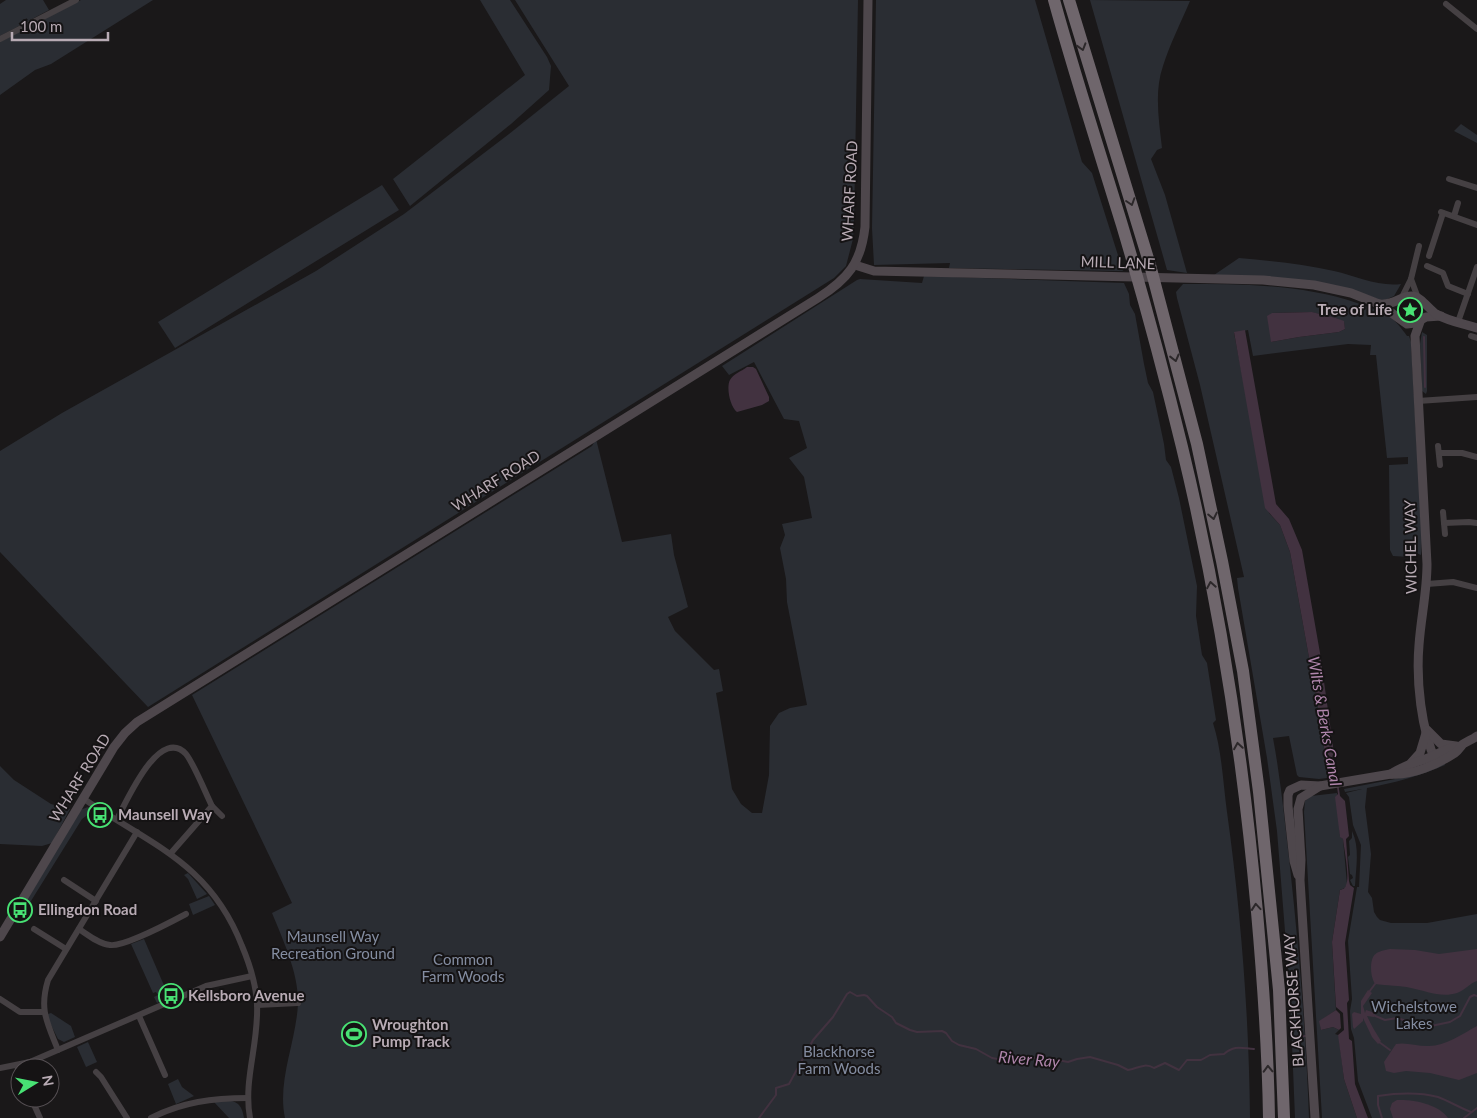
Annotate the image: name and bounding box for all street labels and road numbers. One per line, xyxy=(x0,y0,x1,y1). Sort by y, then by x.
street label: WHARF ROAD xyxy=(837,140,861,242)
street label: MILL LANE xyxy=(1080,252,1156,272)
street label: WHARF ROAD xyxy=(448,446,543,515)
street label: WICHEL WAY xyxy=(1400,499,1420,594)
street label: WHARF ROAD xyxy=(45,730,114,825)
street label: BLACKHORSE WAY xyxy=(1279,932,1307,1067)

